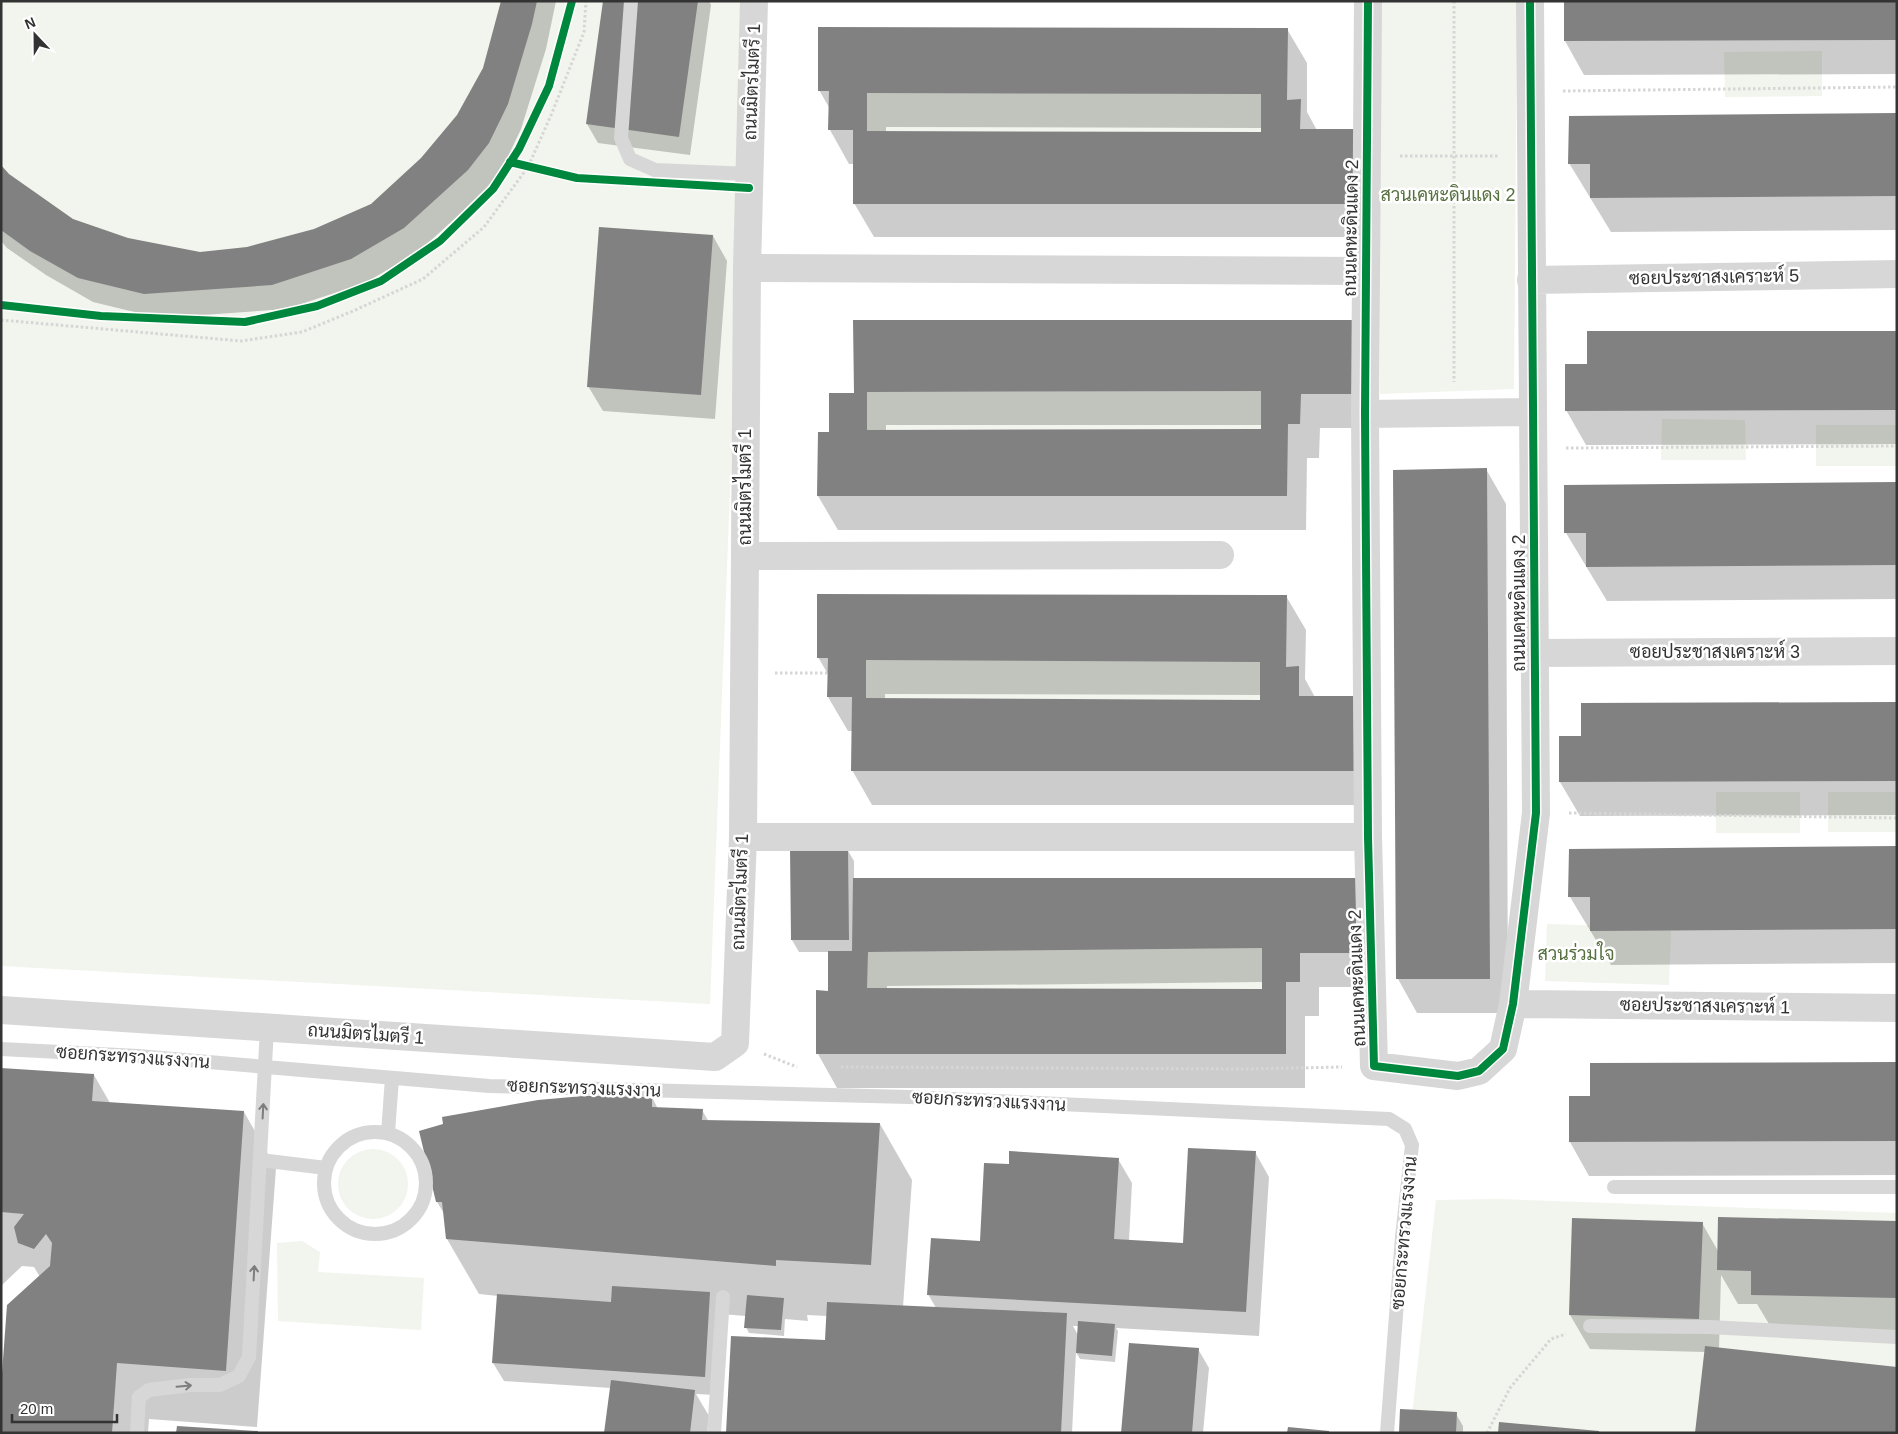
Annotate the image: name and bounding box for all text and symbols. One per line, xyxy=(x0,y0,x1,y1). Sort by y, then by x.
north arrow xyxy=(10,10,60,60)
text: N xyxy=(22,14,38,32)
street label: ถนนมิตรไมตรี 1 xyxy=(737,23,764,141)
street label: ถนนเคหะดินแดง 2 xyxy=(1339,159,1362,297)
park label: สวนเคหะดินแดง 2 xyxy=(1381,184,1516,205)
street label: ซอยประชาสงเคราะห์ 5 xyxy=(1629,263,1799,288)
street label: ถนนมิตรไมตรี 1 xyxy=(732,429,755,545)
street label: ถนนเคหะดินแดง 2 xyxy=(1508,534,1529,672)
street label: ซอยประชาสงเคราะห์ 3 xyxy=(1630,639,1800,662)
street label: ถนนมิตรไมตรี 1 xyxy=(725,833,752,951)
street label: ถนนเคหะดินแดง 2 xyxy=(1344,909,1369,1047)
park label: สวนร่วมใจ xyxy=(1538,941,1614,964)
street label: ซอยประชาสงเคราะห์ 1 xyxy=(1620,992,1790,1017)
street label: ถนนมิตรไมตรี 1 xyxy=(307,1017,425,1048)
street label: ซอยกระทรวงแรงงาน xyxy=(55,1042,211,1072)
street label: ซอยกระทรวงแรงงาน xyxy=(507,1075,661,1101)
street label: ซอยกระทรวงแรงงาน xyxy=(911,1087,1067,1115)
one-way arrow xyxy=(258,1103,267,1119)
street label: ซอยกระทรวงแรงงาน xyxy=(1387,1155,1421,1311)
one-way arrow xyxy=(249,1265,258,1281)
one-way arrow xyxy=(176,1381,192,1391)
scale bar xyxy=(12,1392,118,1424)
text: 20 m xyxy=(20,1400,53,1417)

